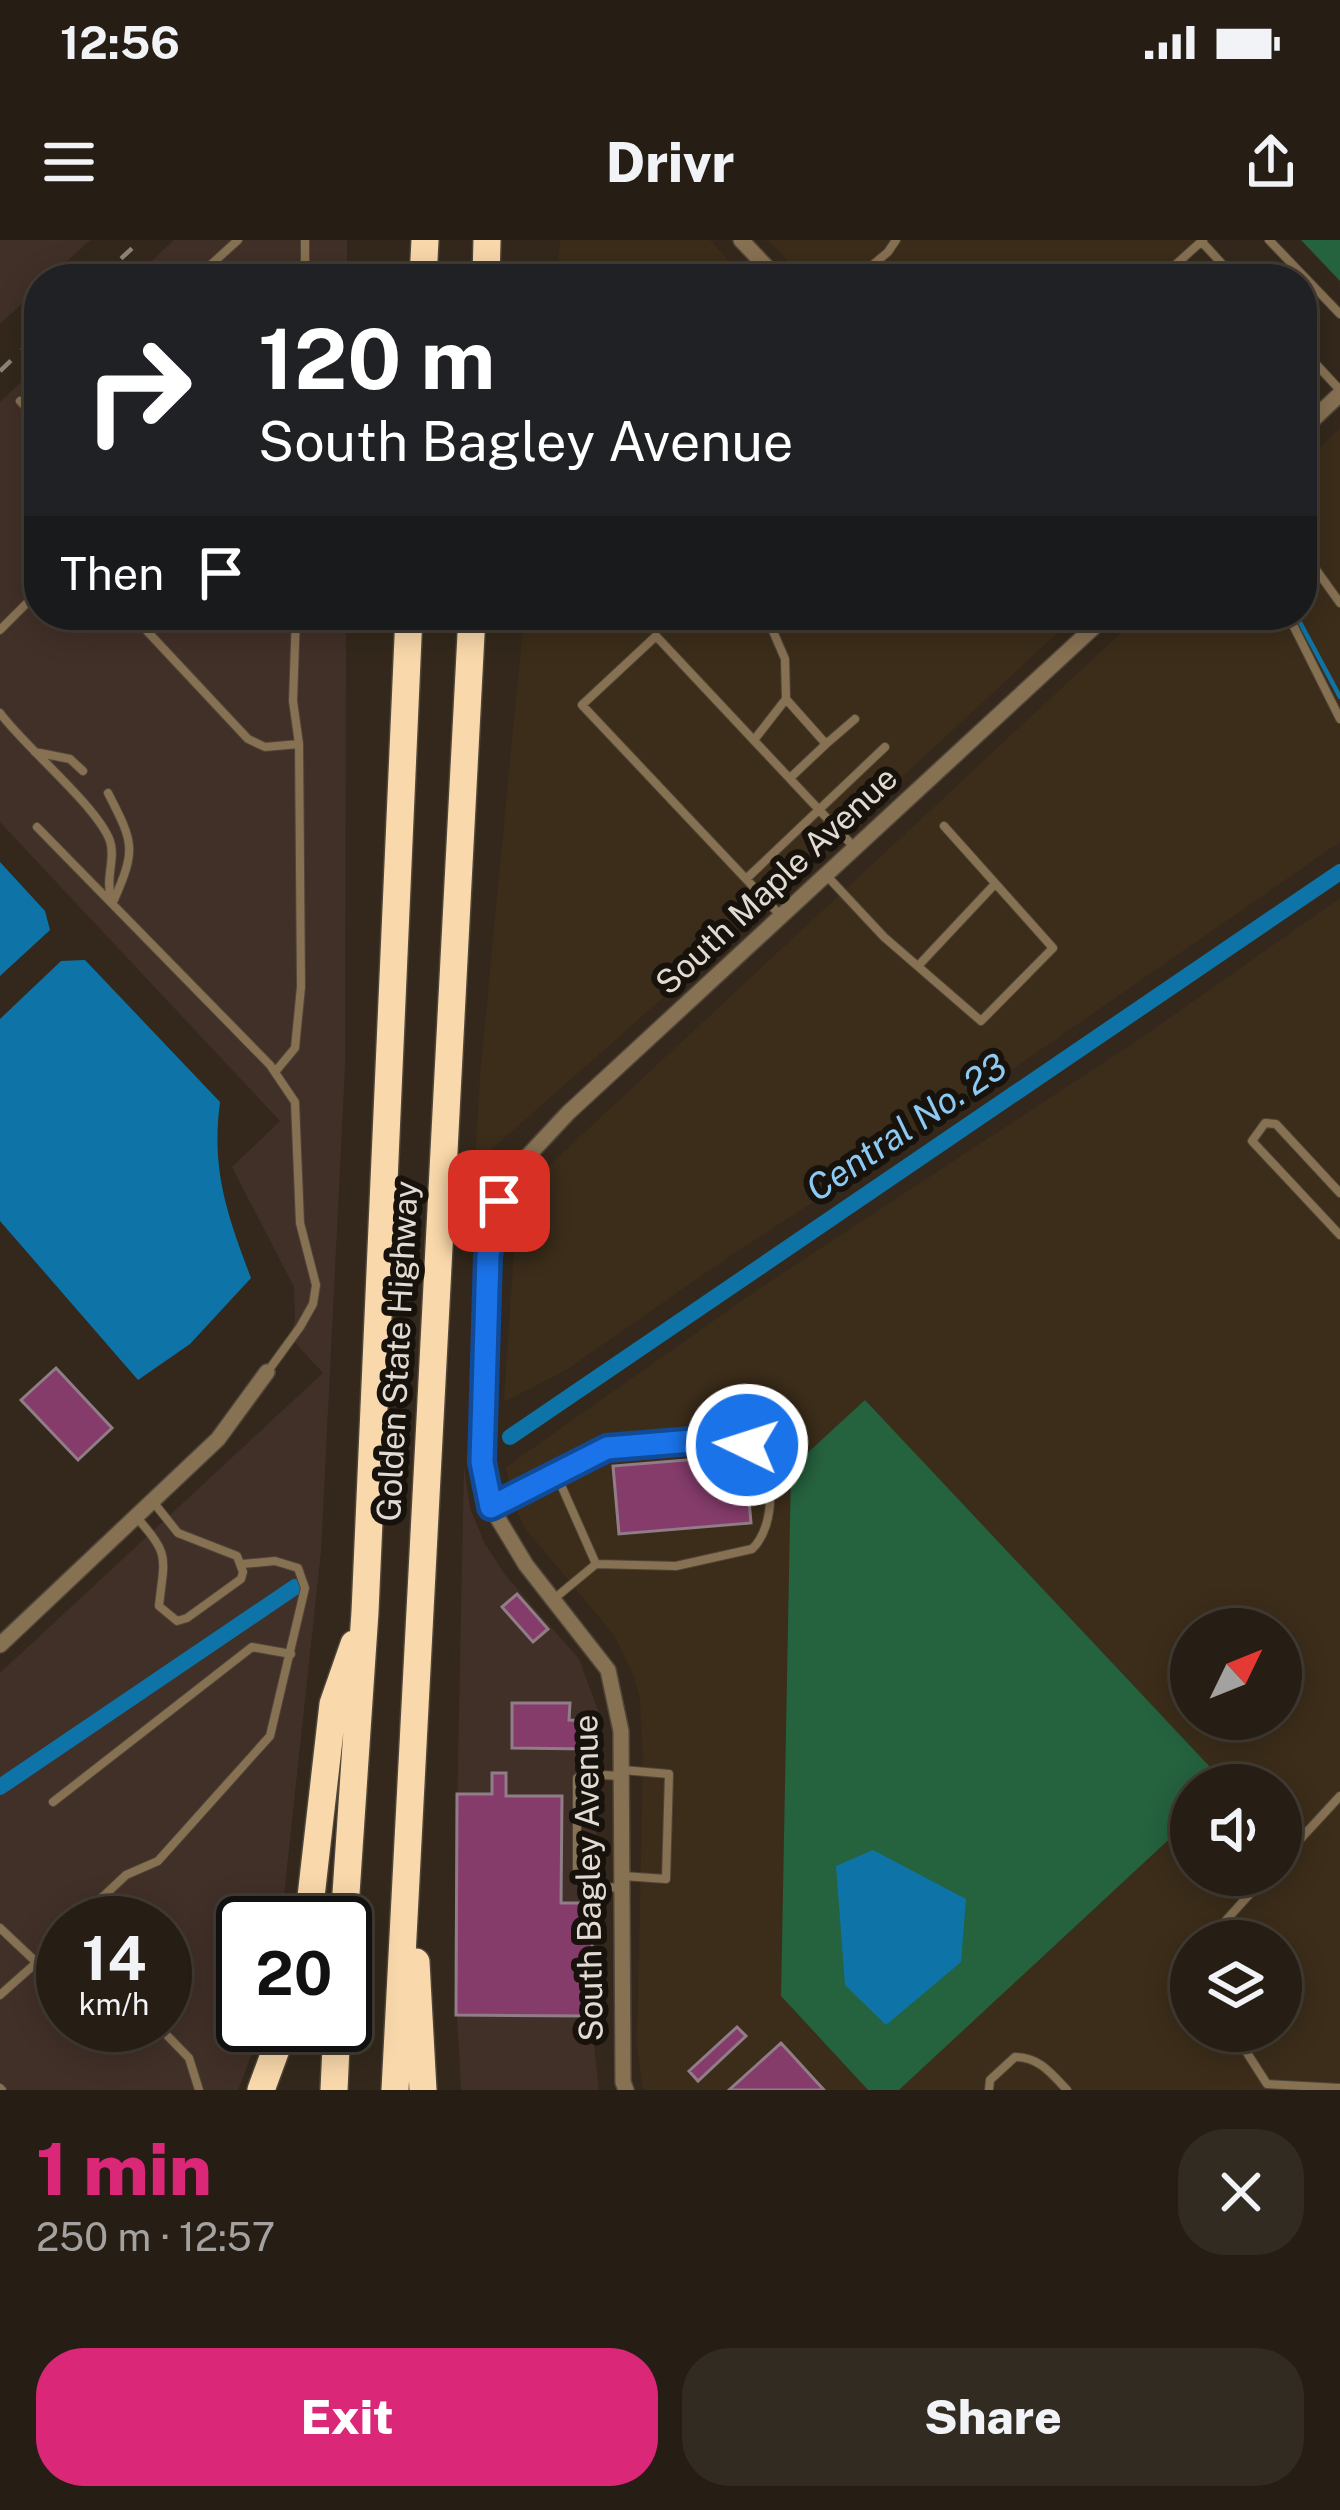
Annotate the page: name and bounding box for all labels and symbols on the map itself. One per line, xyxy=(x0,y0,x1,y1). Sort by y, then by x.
street label: South Maple Avenue xyxy=(648,758,904,1002)
water label: Central No. 23 xyxy=(798,1045,1014,1209)
pin xyxy=(448,1150,550,1252)
street label: Golden State Highway xyxy=(369,1180,425,1522)
position arrow xyxy=(684,1382,810,1508)
north arrow xyxy=(1170,1608,1302,1740)
street label: South Bagley Avenue xyxy=(566,1714,610,2042)
speed limit sign: 20 xyxy=(216,1896,372,2052)

